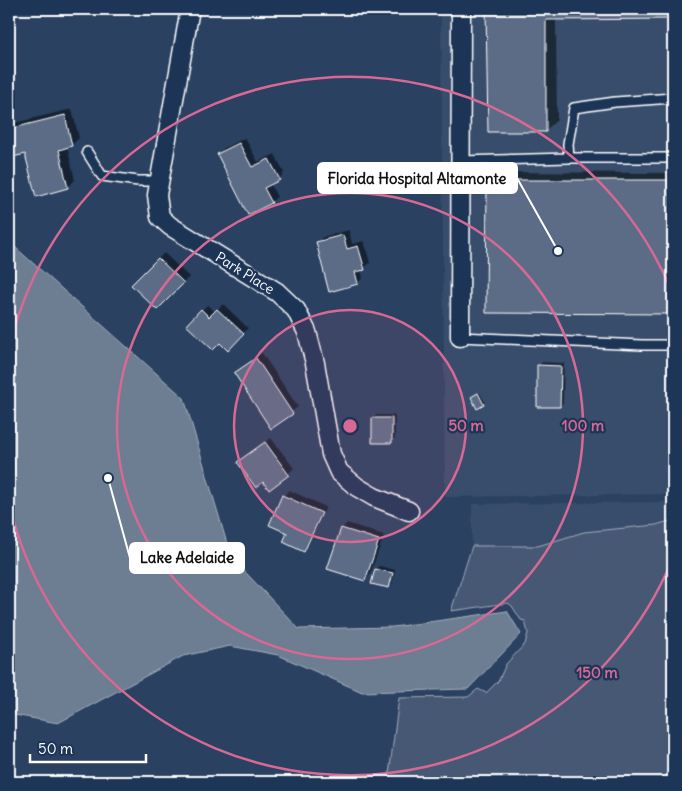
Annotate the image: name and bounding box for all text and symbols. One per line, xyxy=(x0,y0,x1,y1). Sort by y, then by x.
callout: Florida Hospital Altamonte xyxy=(318,163,517,193)
text: Florida Hospital Altamonte xyxy=(328,169,506,189)
street label: Park Place xyxy=(212,248,278,298)
text: 50 m xyxy=(448,416,484,435)
text: 100 m xyxy=(562,416,604,435)
centre of rings xyxy=(341,417,359,435)
callout: Lake Adelaide xyxy=(130,543,244,573)
text: Lake Adelaide xyxy=(140,548,234,567)
text: 150 m xyxy=(576,663,618,682)
scale bar xyxy=(30,731,146,763)
text: 50 m xyxy=(38,739,73,758)

